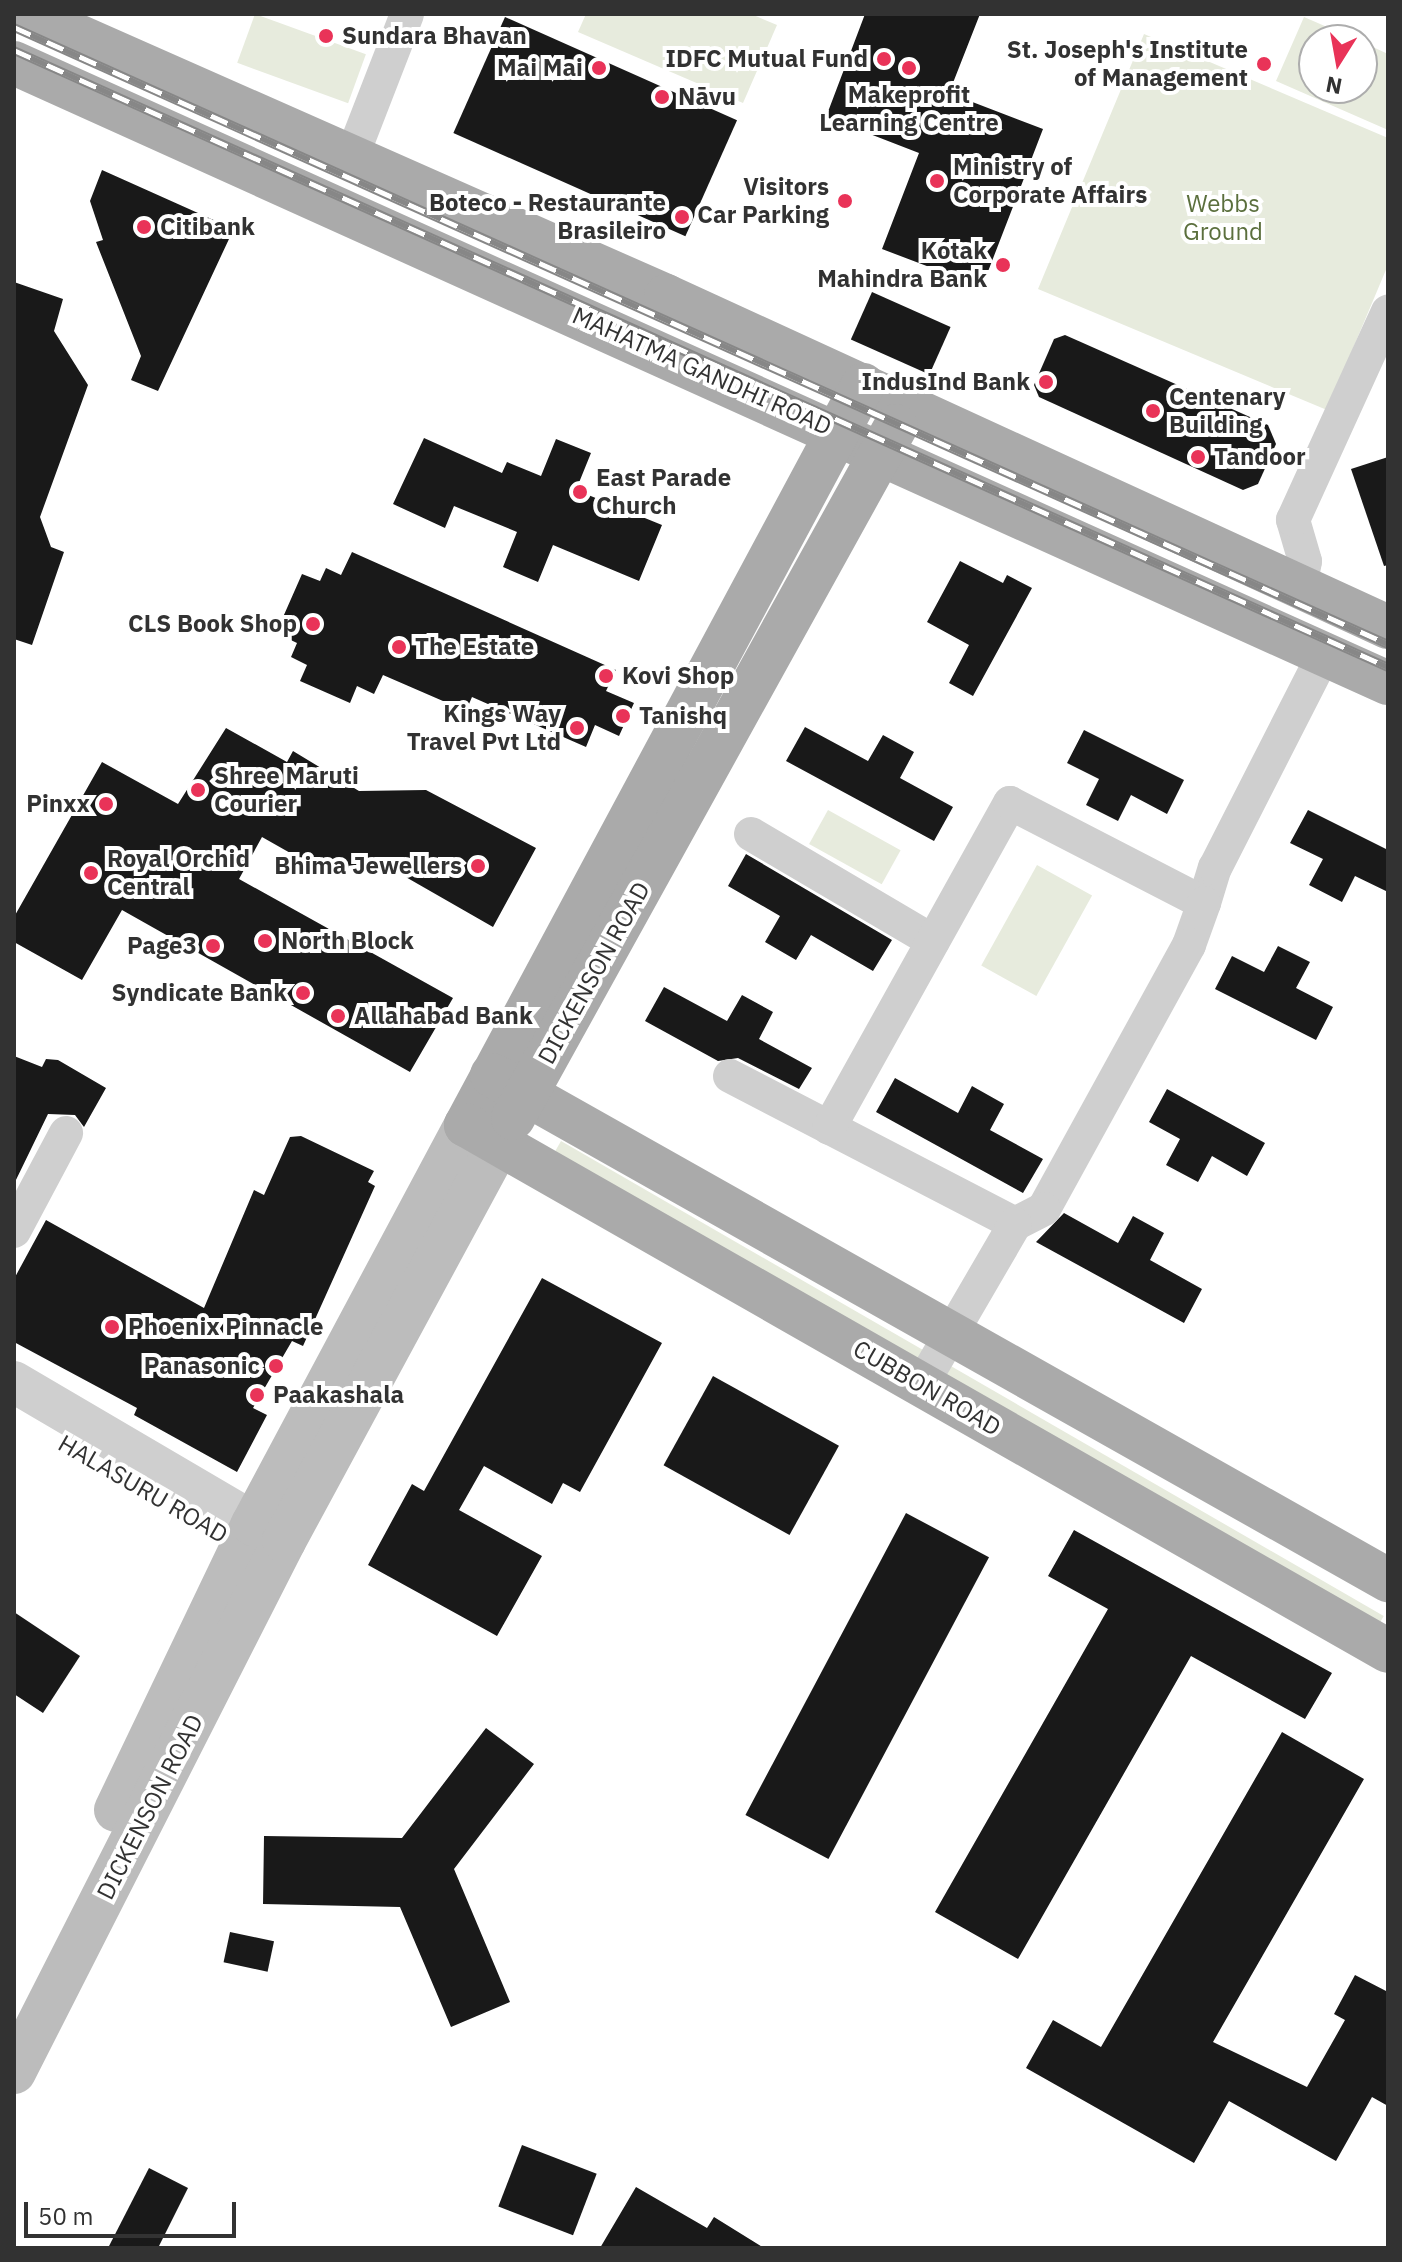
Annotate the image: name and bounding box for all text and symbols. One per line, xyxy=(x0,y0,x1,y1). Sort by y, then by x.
place label: Sundara Bhavan xyxy=(342,22,527,50)
north arrow xyxy=(1298,24,1378,104)
marker: Sundara Bhavan xyxy=(317,27,335,45)
place label: St. Joseph's Institute of Management xyxy=(1007,36,1248,92)
place label: IDFC Mutual Fund xyxy=(666,45,868,73)
marker: IDFC Mutual Fund xyxy=(875,50,893,68)
place label: Mai Mai xyxy=(497,54,583,82)
marker: St. Joseph's Institute of Management xyxy=(1255,55,1273,73)
marker: Mai Mai xyxy=(590,59,608,77)
marker: Makeprofit Learning Centre xyxy=(900,59,918,77)
text: N xyxy=(1323,70,1344,102)
place label: Makeprofit Learning Centre xyxy=(819,81,999,137)
place label: Nāvu xyxy=(678,83,736,111)
marker: Nāvu xyxy=(653,88,671,106)
place label: Ministry of Corporate Affairs xyxy=(953,153,1147,209)
marker: Ministry of Corporate Affairs xyxy=(928,172,946,190)
place label: Visitors Car Parking xyxy=(697,173,829,229)
place label: Boteco - Restaurante Brasileiro xyxy=(429,189,666,245)
park label: Webbs Ground xyxy=(1183,190,1263,246)
marker: Visitors Car Parking xyxy=(836,192,854,210)
marker: Boteco - Restaurante Brasileiro xyxy=(673,208,691,226)
place label: Citibank xyxy=(160,213,255,241)
marker: Citibank xyxy=(135,218,153,236)
place label: Kotak Mahindra Bank xyxy=(817,237,987,293)
marker: Kotak Mahindra Bank xyxy=(994,256,1012,274)
street label: MAHATMA GANDHI ROAD xyxy=(568,301,836,441)
place label: IndusInd Bank xyxy=(862,368,1030,396)
marker: IndusInd Bank xyxy=(1037,373,1055,391)
place label: Centenary Building xyxy=(1169,383,1286,439)
marker: Centenary Building xyxy=(1144,402,1162,420)
place label: Tandoor xyxy=(1214,443,1306,471)
marker: Tandoor xyxy=(1189,448,1207,466)
place label: East Parade Church xyxy=(596,464,731,520)
marker: East Parade Church xyxy=(571,483,589,501)
place label: CLS Book Shop xyxy=(128,610,297,638)
marker: CLS Book Shop xyxy=(304,615,322,633)
place label: The Estate xyxy=(415,633,534,661)
marker: The Estate xyxy=(390,638,408,656)
place label: Kovi Shop xyxy=(622,662,734,690)
marker: Kovi Shop xyxy=(597,667,615,685)
place label: Kings Way Travel Pvt Ltd xyxy=(407,700,561,756)
place label: Tanishq xyxy=(639,702,727,730)
marker: Tanishq xyxy=(614,707,632,725)
marker: Kings Way Travel Pvt Ltd xyxy=(568,719,586,737)
place label: Shree Maruti Courier xyxy=(214,762,359,818)
marker: Shree Maruti Courier xyxy=(189,781,207,799)
place label: Pinxx xyxy=(26,790,90,818)
marker: Pinxx xyxy=(97,795,115,813)
place label: Royal Orchid Central xyxy=(107,845,250,901)
place label: Bhima Jewellers xyxy=(274,852,462,880)
marker: Bhima Jewellers xyxy=(469,857,487,875)
marker: Royal Orchid Central xyxy=(82,864,100,882)
street label: DICKENSON ROAD xyxy=(532,877,656,1069)
place label: North Block xyxy=(281,927,414,955)
place label: Page3 xyxy=(127,932,197,960)
marker: North Block xyxy=(256,932,274,950)
marker: Page3 xyxy=(204,937,222,955)
place label: Syndicate Bank xyxy=(111,979,287,1007)
marker: Syndicate Bank xyxy=(294,984,312,1002)
place label: Allahabad Bank xyxy=(354,1002,533,1030)
marker: Allahabad Bank xyxy=(329,1007,347,1025)
place label: Phoenix Pinnacle xyxy=(128,1313,323,1341)
marker: Phoenix Pinnacle xyxy=(103,1318,121,1336)
street label: CUBBON ROAD xyxy=(848,1334,1006,1442)
place label: Panasonic xyxy=(144,1352,260,1380)
marker: Panasonic xyxy=(267,1357,285,1375)
place label: Paakashala xyxy=(273,1381,404,1409)
marker: Paakashala xyxy=(248,1386,266,1404)
street label: HALASURU ROAD xyxy=(53,1429,233,1549)
street label: DICKENSON ROAD xyxy=(91,1710,209,1904)
scale bar xyxy=(28,2186,240,2236)
text: 50 m xyxy=(38,2200,93,2232)

